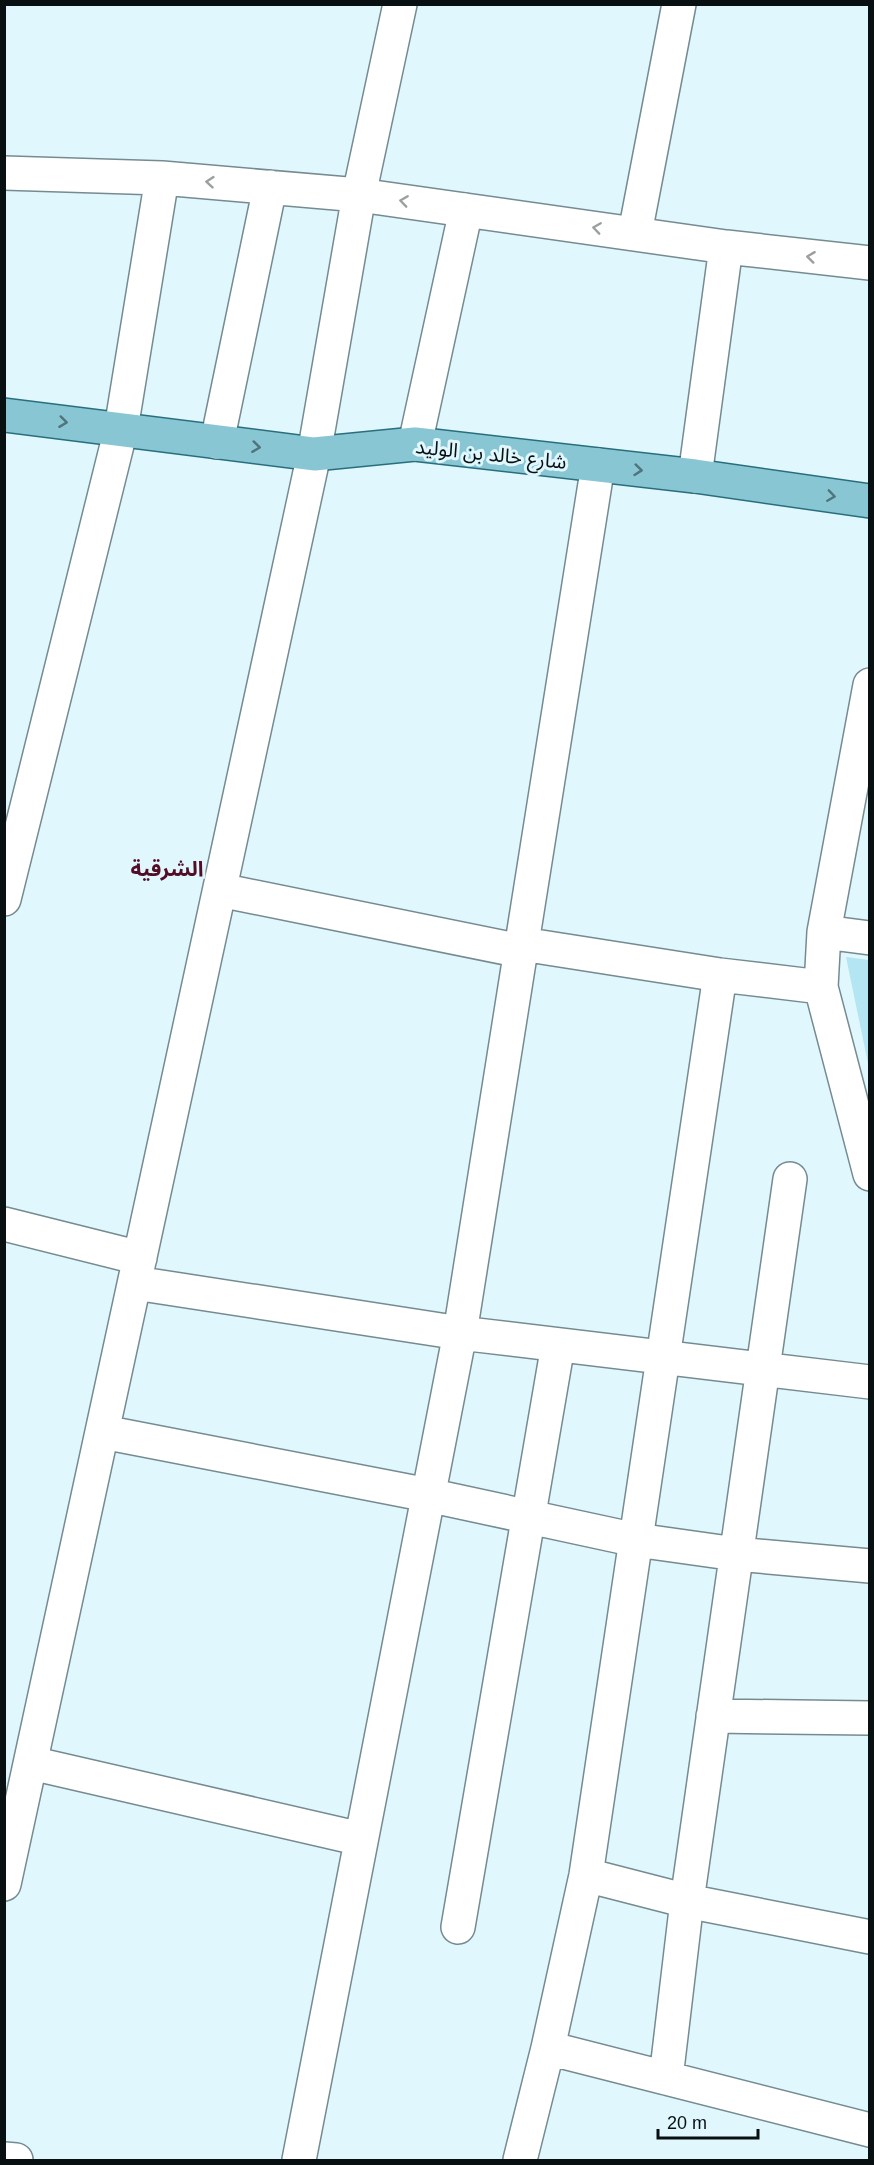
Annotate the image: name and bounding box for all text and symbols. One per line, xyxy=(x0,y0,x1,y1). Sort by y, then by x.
one-way arrow xyxy=(206,176,215,189)
one-way arrow xyxy=(400,195,409,207)
one-way arrow xyxy=(593,223,602,235)
one-way arrow xyxy=(807,251,816,263)
one-way arrow xyxy=(58,415,67,428)
street label: شارع خالد بن الوليد xyxy=(414,435,568,477)
one-way arrow xyxy=(251,440,261,452)
one-way arrow xyxy=(633,463,642,476)
one-way arrow xyxy=(826,489,836,501)
district label: الشرقية xyxy=(130,857,204,881)
scale bar xyxy=(658,2102,758,2140)
text: 20 m xyxy=(667,2113,707,2133)

